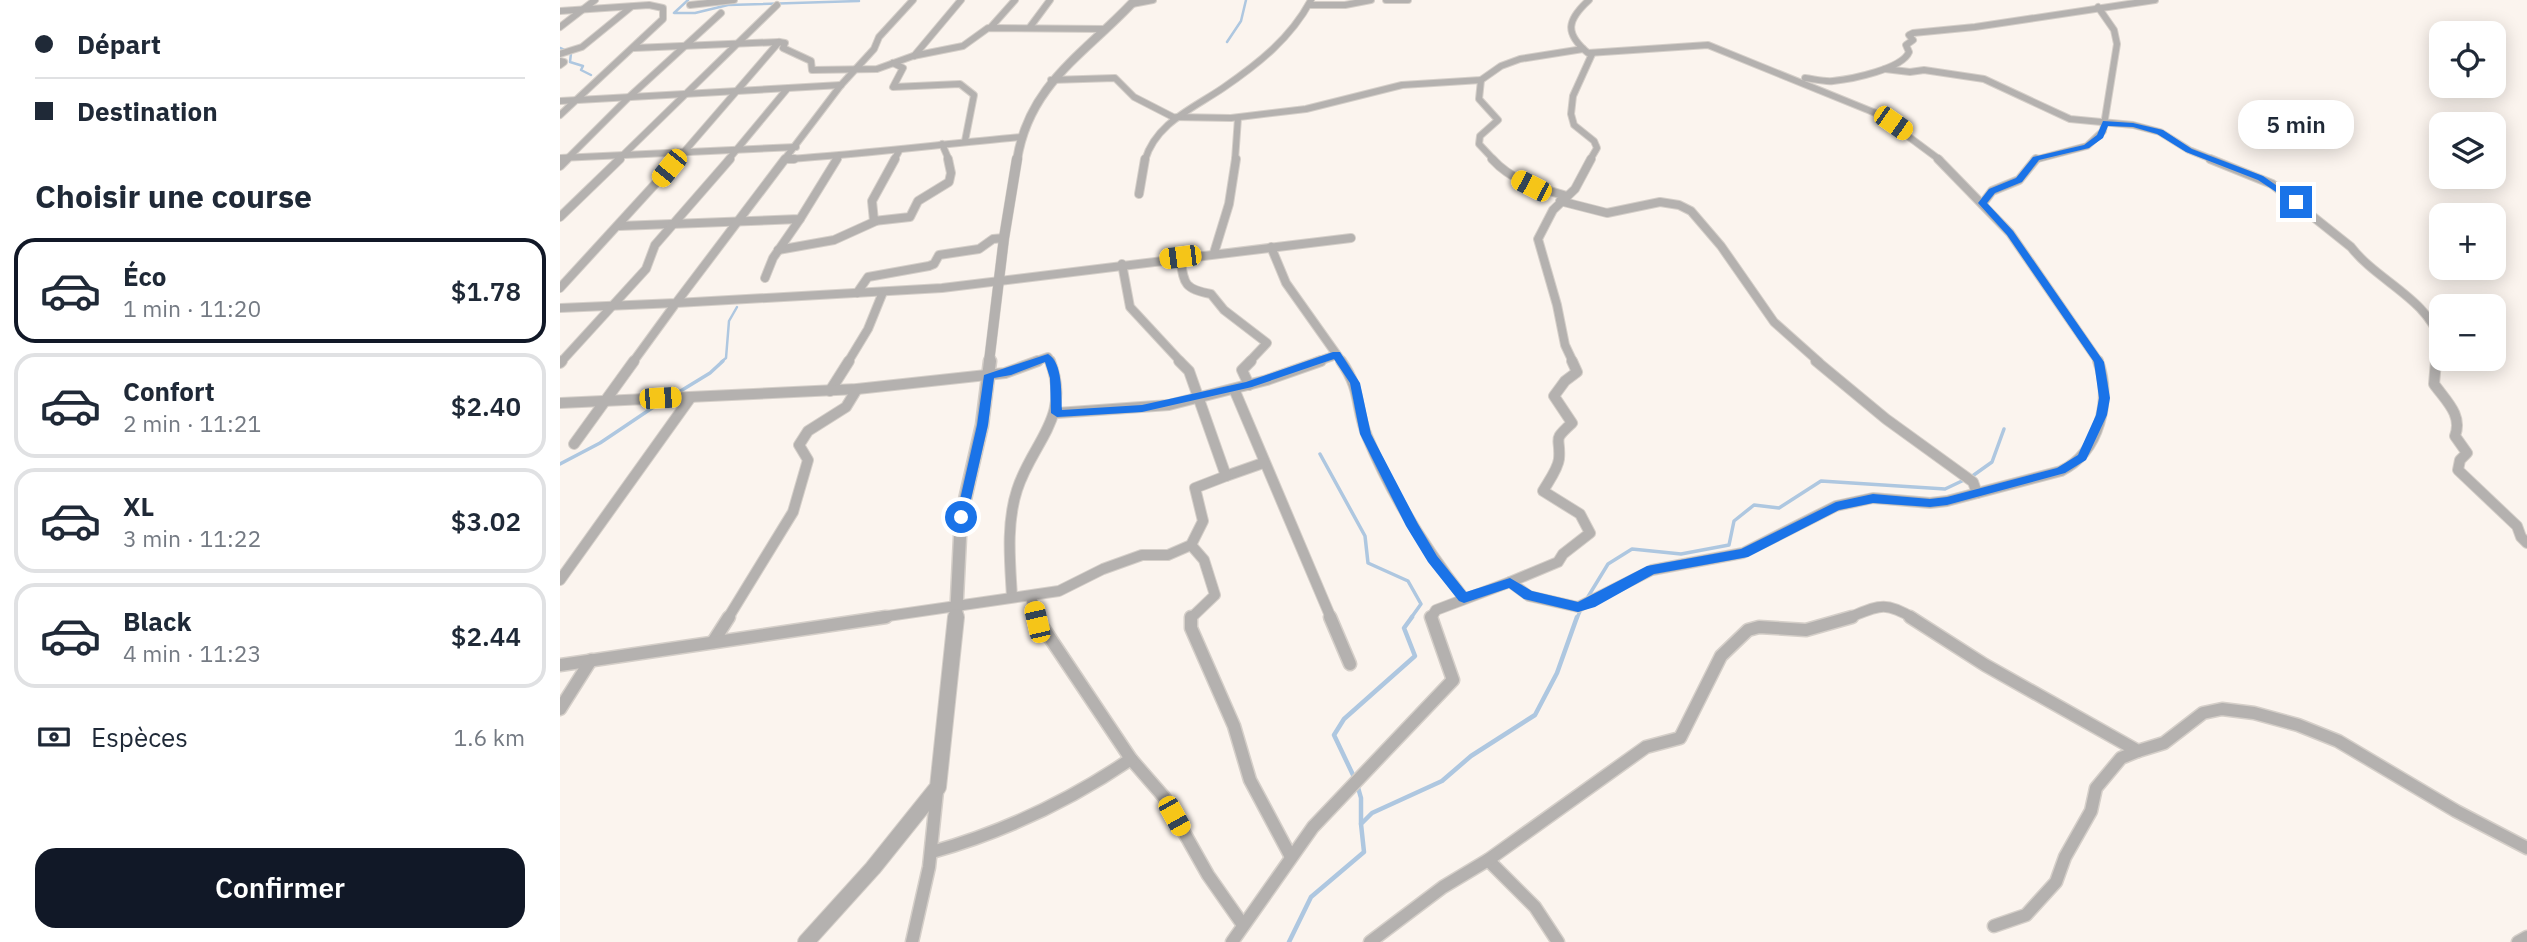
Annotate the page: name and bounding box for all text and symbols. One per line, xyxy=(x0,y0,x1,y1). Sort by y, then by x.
map controls xyxy=(2429,21,2506,371)
button: locate xyxy=(2429,21,2506,98)
text: Départ xyxy=(77,27,161,61)
text: Destination xyxy=(77,94,218,128)
callout: 5 min xyxy=(2238,100,2354,150)
car xyxy=(1870,102,1917,144)
text: 5 min xyxy=(2266,109,2326,139)
button: layers xyxy=(2429,112,2506,189)
car xyxy=(648,145,691,191)
car xyxy=(1508,167,1555,205)
text: Choisir une course xyxy=(35,175,312,217)
route end xyxy=(2280,186,2312,218)
button: + xyxy=(2429,203,2506,280)
car xyxy=(1158,244,1203,270)
icon: car xyxy=(39,259,102,322)
text: Éco xyxy=(123,259,167,293)
text: $1.78 xyxy=(451,274,521,308)
text: 1 min · 11:20 xyxy=(123,293,261,323)
button: − xyxy=(2429,294,2506,371)
icon: car xyxy=(39,374,102,437)
text: Confort xyxy=(123,374,215,408)
car xyxy=(639,386,682,410)
text: $2.40 xyxy=(451,389,521,423)
text: 2 min · 11:21 xyxy=(123,408,261,438)
icon: car xyxy=(39,489,102,552)
text: XL xyxy=(123,489,154,523)
route start xyxy=(945,501,977,533)
text: $3.02 xyxy=(451,504,521,538)
text: 3 min · 11:22 xyxy=(123,523,261,553)
car xyxy=(1023,599,1052,645)
icon: car xyxy=(39,604,102,667)
text: Black xyxy=(123,604,191,638)
text: $2.44 xyxy=(451,619,521,653)
text: 4 min · 11:23 xyxy=(123,638,261,668)
icon: cash xyxy=(35,718,73,756)
text: Espèces xyxy=(91,720,188,754)
text: 1.6 km xyxy=(454,722,525,752)
car xyxy=(1155,793,1194,839)
button: Confirmer xyxy=(35,848,525,928)

